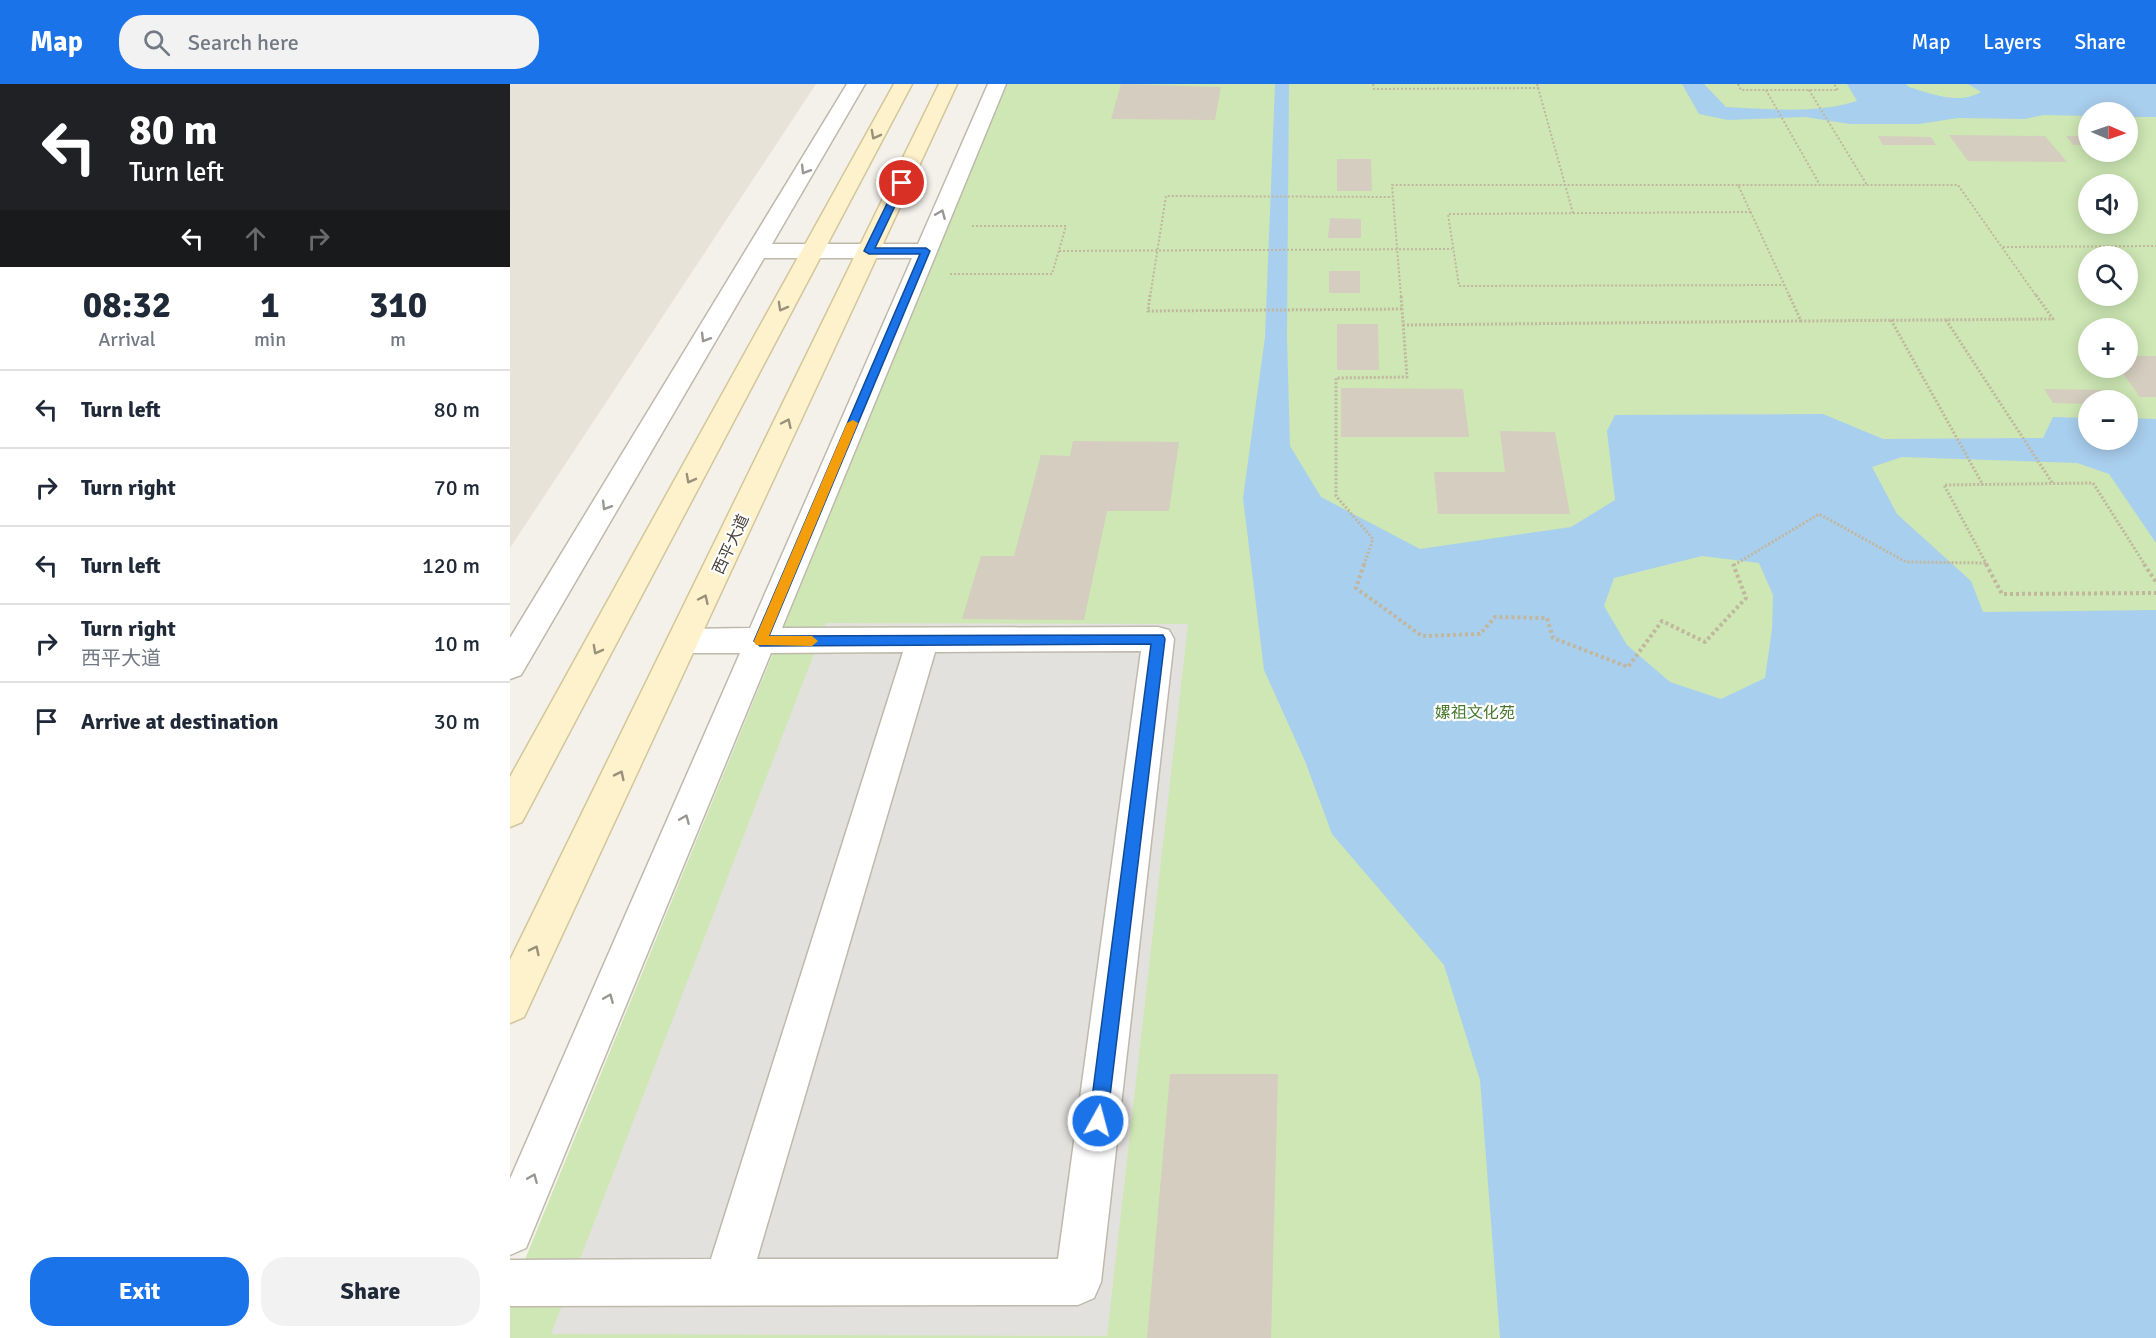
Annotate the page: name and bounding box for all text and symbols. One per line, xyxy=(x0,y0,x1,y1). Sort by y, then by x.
search box xyxy=(119,15,539,69)
text: Map xyxy=(30,25,83,59)
icon: search xyxy=(140,26,173,59)
text: Search here xyxy=(188,29,299,56)
text: Map xyxy=(1912,29,1950,55)
text: Layers xyxy=(1983,29,2041,55)
text: Share xyxy=(2074,29,2126,55)
north arrow xyxy=(2078,102,2138,162)
map controls xyxy=(2078,102,2138,450)
text: 80 m xyxy=(129,105,218,156)
icon: left xyxy=(30,108,108,186)
one-way arrow xyxy=(871,129,882,140)
text: Turn left xyxy=(129,156,224,189)
pin xyxy=(876,157,927,208)
one-way arrow xyxy=(801,164,812,174)
icon: arrive xyxy=(885,166,918,199)
button: sound xyxy=(2078,174,2138,234)
one-way arrow xyxy=(934,209,946,220)
icon: left xyxy=(176,222,209,255)
icon: ahead xyxy=(239,222,272,255)
icon: right xyxy=(302,222,335,255)
button: search xyxy=(2078,246,2138,306)
text: 08:32 xyxy=(83,283,171,328)
text: 1 xyxy=(260,283,280,328)
text: 310 xyxy=(369,283,427,328)
one-way arrow xyxy=(778,301,789,311)
button: + xyxy=(2078,318,2138,378)
text: Arrival xyxy=(98,327,156,352)
text: min xyxy=(254,327,286,352)
text: m xyxy=(390,327,406,352)
one-way arrow xyxy=(701,332,713,342)
button: − xyxy=(2078,390,2138,450)
icon: left xyxy=(30,393,63,426)
text: Turn left xyxy=(81,396,161,423)
text: 80 m xyxy=(434,396,480,423)
one-way arrow xyxy=(780,418,792,429)
icon: right xyxy=(30,471,63,504)
one-way arrow xyxy=(686,472,697,483)
text: Turn right xyxy=(81,474,176,501)
text: 70 m xyxy=(434,474,480,501)
one-way arrow xyxy=(601,500,613,510)
street label: 西平大道 xyxy=(708,511,753,578)
icon: left xyxy=(30,549,63,582)
text: Turn left xyxy=(81,552,161,579)
text: 120 m xyxy=(422,552,480,579)
one-way arrow xyxy=(696,594,708,605)
text: Turn right xyxy=(81,615,176,642)
icon: right xyxy=(30,627,63,660)
text: 10 m xyxy=(434,630,480,657)
one-way arrow xyxy=(593,644,604,654)
text: 西平大道 xyxy=(81,646,161,671)
park label: 嫘祖文化苑 xyxy=(1435,703,1515,723)
icon: arrive xyxy=(30,705,63,738)
text: Arrive at destination xyxy=(81,708,278,735)
text: 30 m xyxy=(434,708,480,735)
one-way arrow xyxy=(612,770,624,781)
one-way arrow xyxy=(678,814,690,825)
one-way arrow xyxy=(528,946,540,957)
one-way arrow xyxy=(602,994,614,1005)
position arrow xyxy=(1066,1089,1130,1153)
one-way arrow xyxy=(526,1173,538,1184)
button: Exit xyxy=(30,1257,249,1326)
button: Share xyxy=(261,1257,480,1326)

